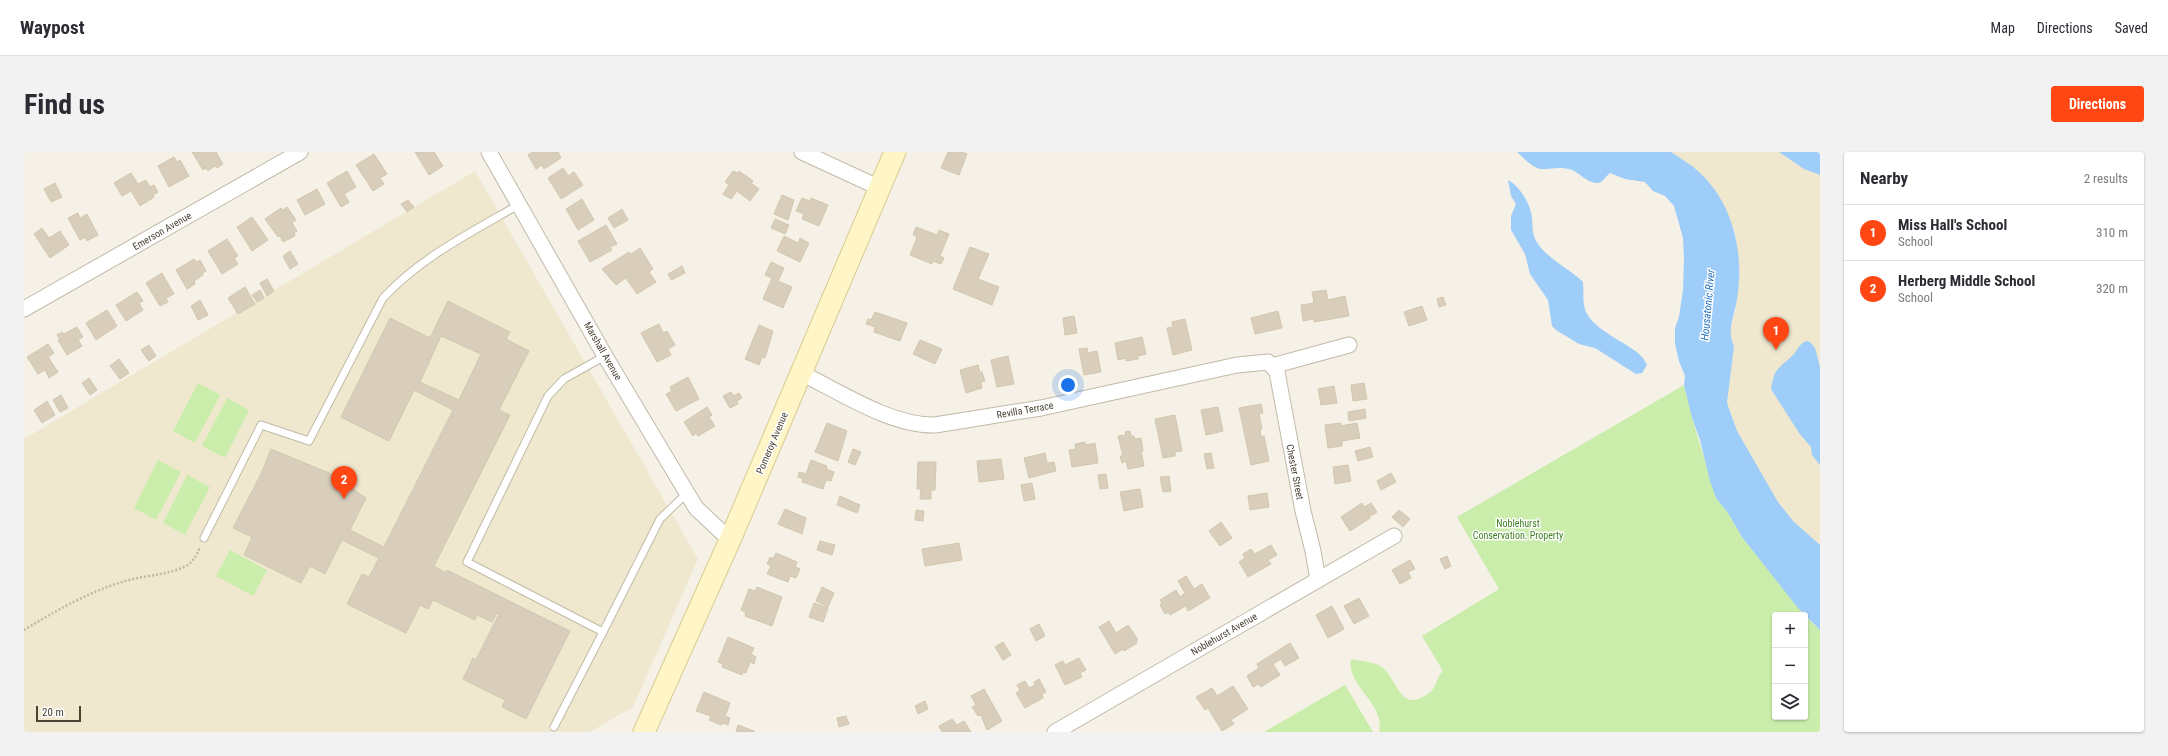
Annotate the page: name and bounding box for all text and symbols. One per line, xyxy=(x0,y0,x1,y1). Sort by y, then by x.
text: Waypost xyxy=(20,16,85,39)
text: Map xyxy=(1991,20,2015,36)
text: Directions xyxy=(2037,20,2093,36)
text: Saved xyxy=(2115,20,2148,36)
button: Directions xyxy=(2051,86,2144,122)
text: Find us xyxy=(24,88,105,121)
text: Nearby xyxy=(1860,168,1908,188)
text: 2 results xyxy=(2084,171,2128,186)
street label: Emerson Avenue xyxy=(131,210,193,252)
text: Miss Hall's School xyxy=(1898,216,2007,234)
text: 1 xyxy=(1870,225,1876,240)
text: 310 m xyxy=(2096,225,2128,240)
text: School xyxy=(1898,234,1933,249)
water label: Housatonic River xyxy=(1698,268,1718,341)
text: Herberg Middle School xyxy=(1898,272,2035,290)
text: 2 xyxy=(1870,281,1876,296)
text: 320 m xyxy=(2096,281,2128,296)
text: School xyxy=(1898,290,1933,305)
pin: 1 xyxy=(1763,317,1789,350)
street label: Marshall Avenue xyxy=(582,320,624,382)
your location xyxy=(1058,375,1078,395)
street label: Revilla Terrace xyxy=(996,400,1055,420)
street label: Pomeroy Avenue xyxy=(754,410,790,475)
street label: Chester Street xyxy=(1284,443,1306,501)
pin: 2 xyxy=(331,466,357,499)
park label: Noblehurst Conservation. Property xyxy=(1473,518,1563,541)
street label: Noblehurst Avenue xyxy=(1189,610,1259,657)
map controls xyxy=(1772,612,1808,720)
button: + xyxy=(1772,612,1808,648)
button: − xyxy=(1772,648,1808,684)
button: layers xyxy=(1772,684,1808,720)
scale bar xyxy=(36,704,81,723)
text: 20 m xyxy=(42,706,64,719)

